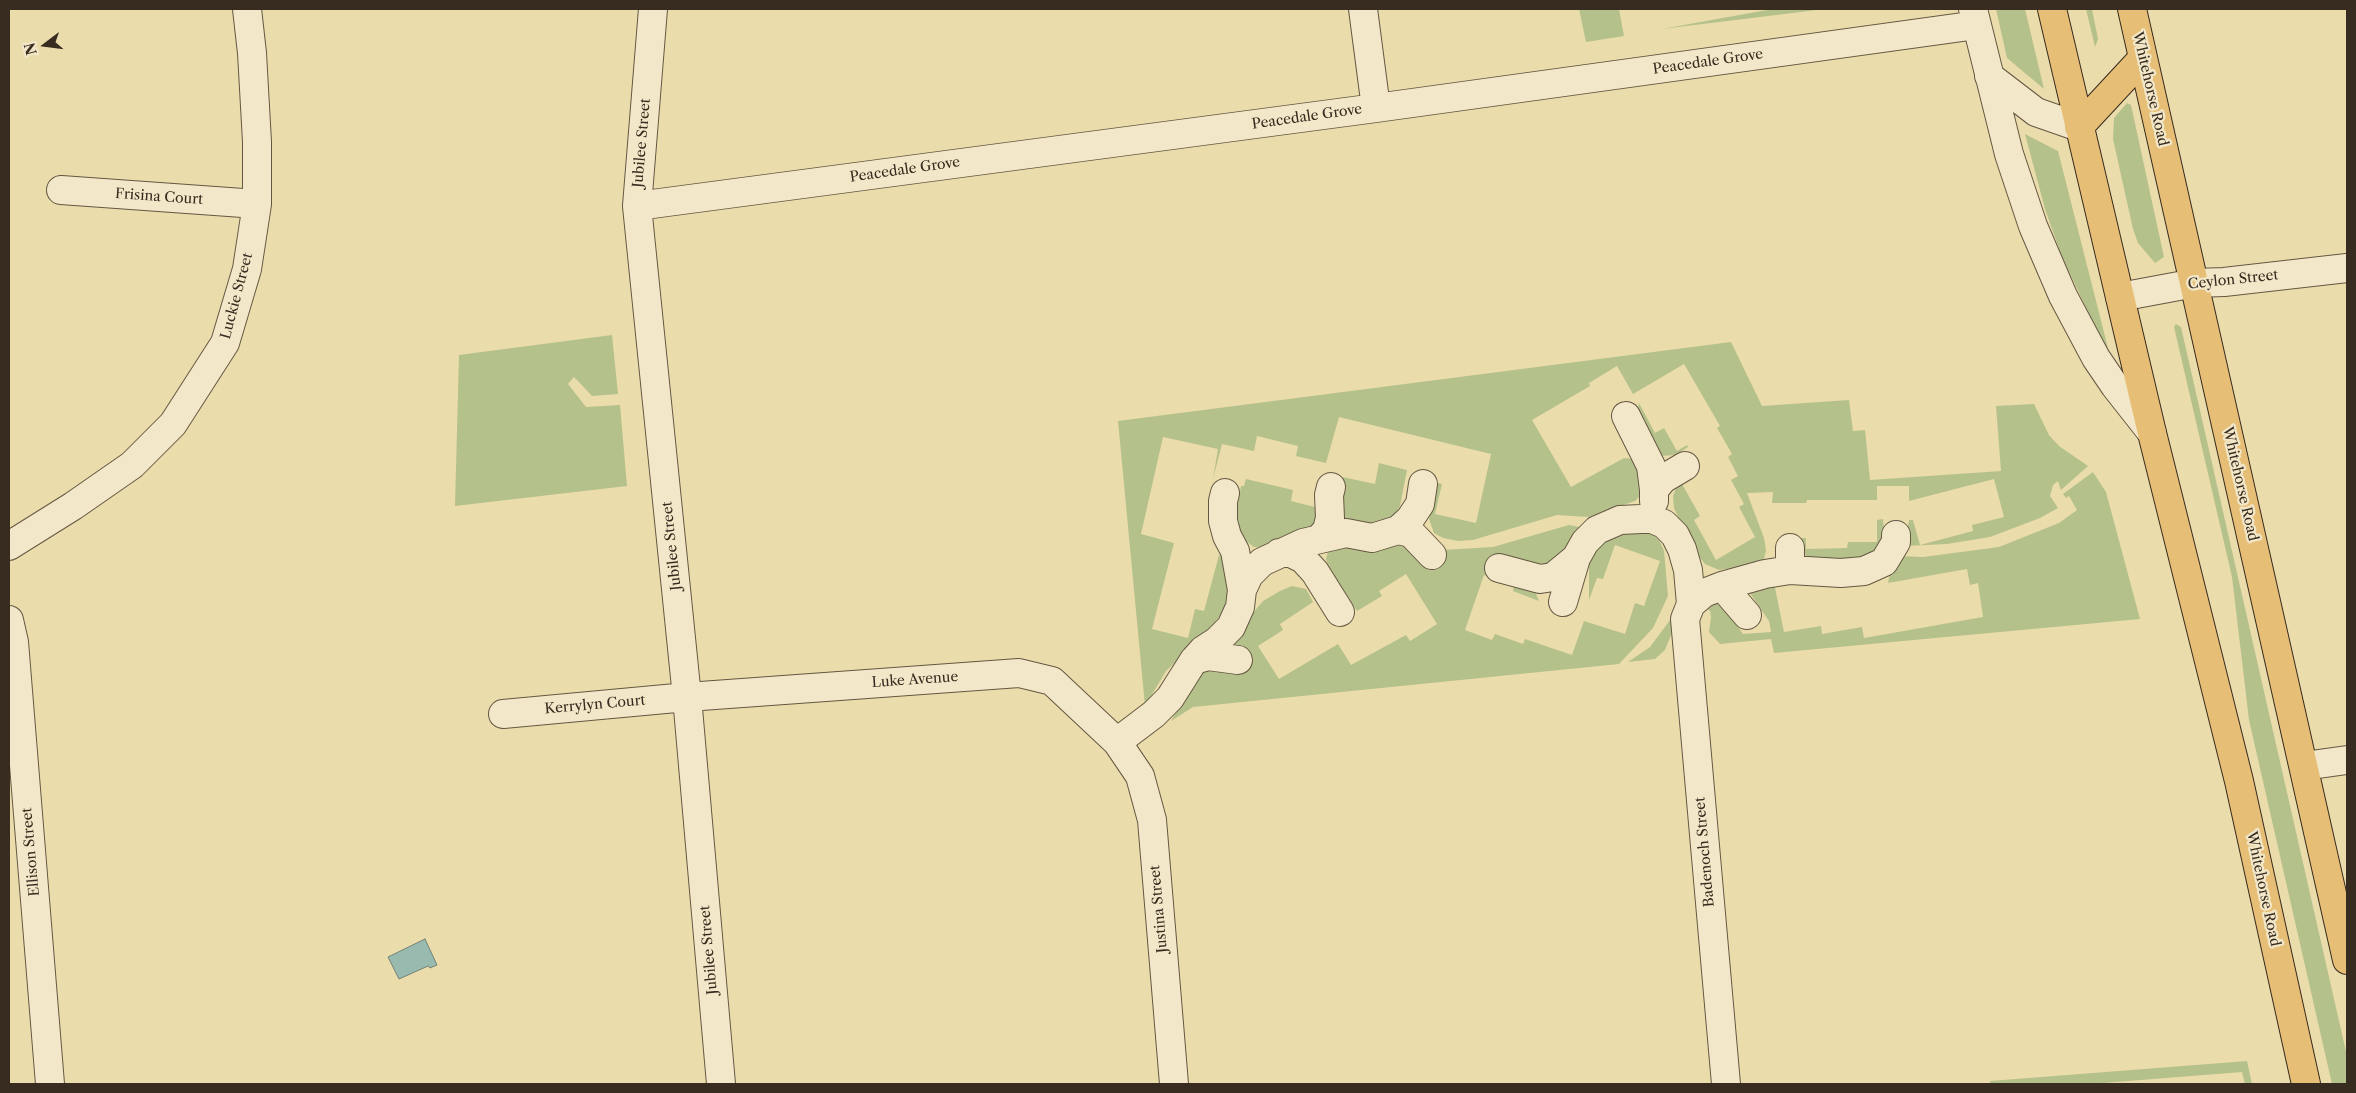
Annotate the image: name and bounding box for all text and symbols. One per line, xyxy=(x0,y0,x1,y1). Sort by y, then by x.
north arrow xyxy=(20,20,70,70)
street label: Whitehorse Road xyxy=(2129,30,2171,148)
text: N xyxy=(20,41,41,57)
street label: Peacedale Grove xyxy=(1652,46,1764,78)
street label: Jubilee Street xyxy=(630,98,654,188)
street label: Peacedale Grove xyxy=(1251,101,1363,133)
street label: Peacedale Grove xyxy=(849,154,961,186)
street label: Frisina Court xyxy=(114,186,204,208)
street label: Luckie Street xyxy=(217,251,257,341)
street label: Ceylon Street xyxy=(2187,267,2279,293)
street label: Whitehorse Road xyxy=(2219,425,2261,543)
street label: Jubilee Street xyxy=(659,501,685,591)
street label: Luke Avenue xyxy=(871,669,959,691)
street label: Kerrylyn Court xyxy=(544,692,646,718)
street label: Badenoch Street xyxy=(1692,796,1718,908)
street label: Ellison Street xyxy=(19,807,43,897)
street label: Whitehorse Road xyxy=(2243,830,2283,948)
street label: Justina Street xyxy=(1147,864,1171,954)
street label: Jubilee Street xyxy=(697,905,721,995)

